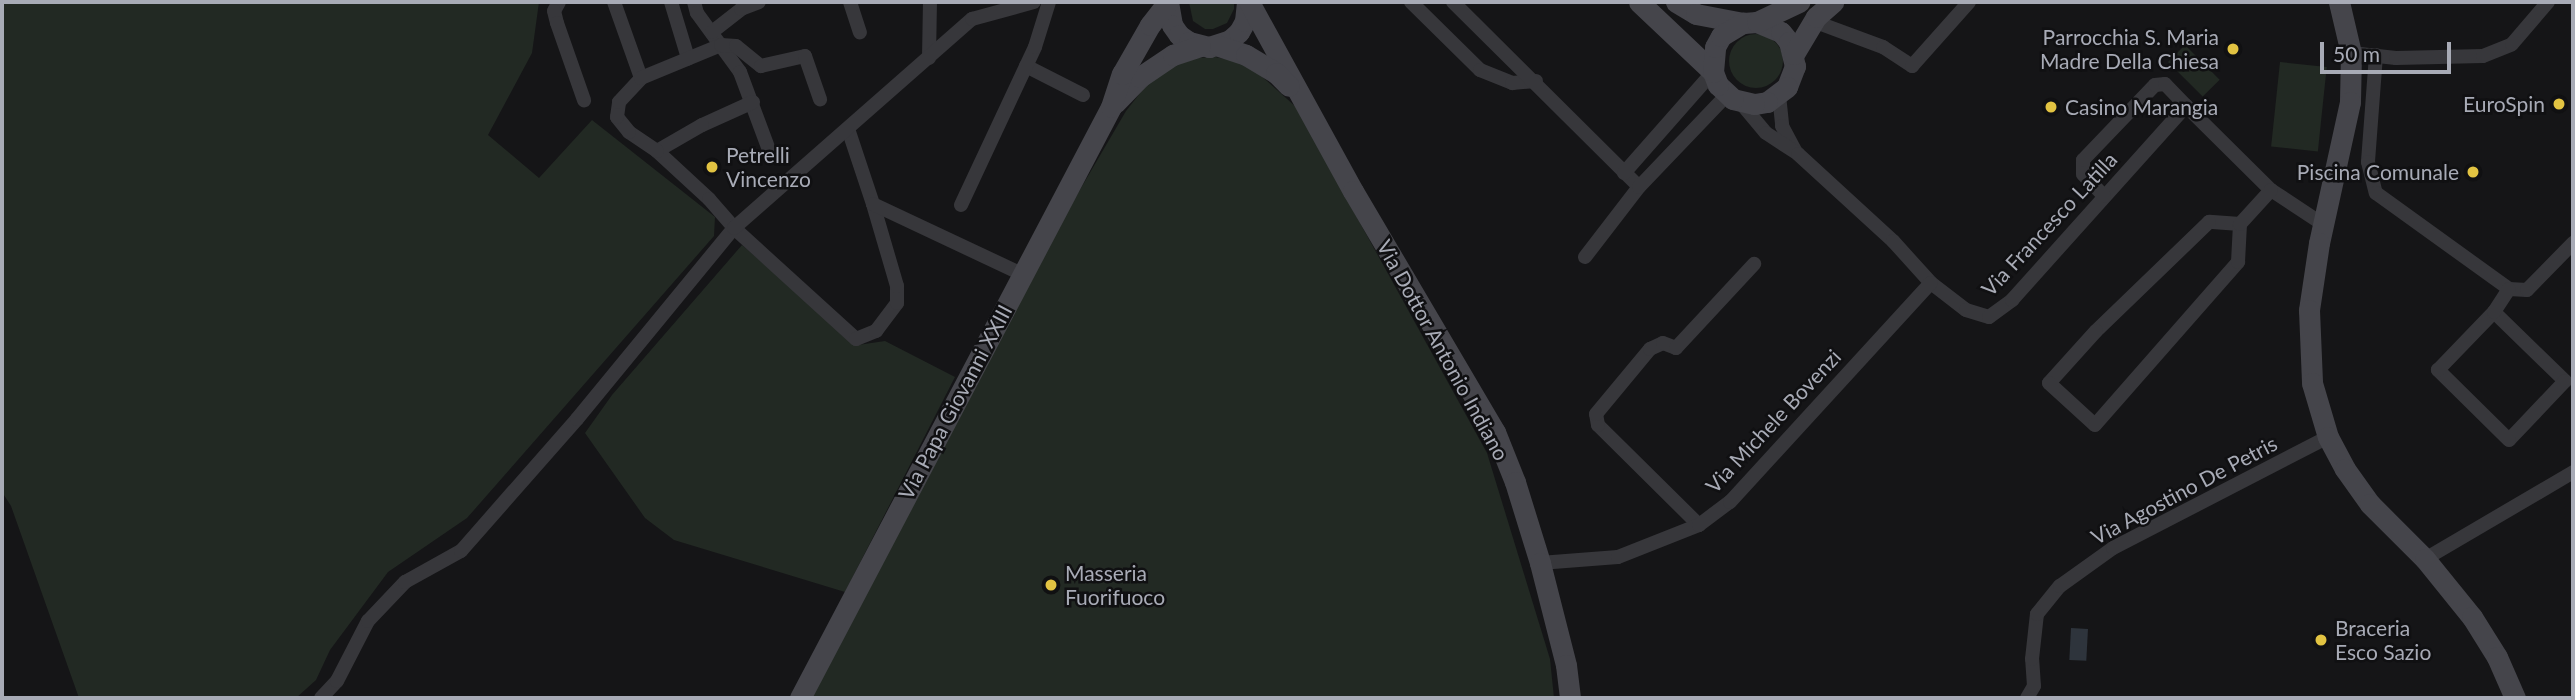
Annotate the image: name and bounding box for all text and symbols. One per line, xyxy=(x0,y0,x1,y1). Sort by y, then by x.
place label: Parrocchia S. Maria Madre Della Chiesa xyxy=(2040,24,2219,74)
scale bar xyxy=(2323,28,2454,72)
marker: Parrocchia S. Maria Madre Della Chiesa xyxy=(2225,41,2241,57)
text: 50 m xyxy=(2333,41,2380,66)
place label: EuroSpin xyxy=(2463,91,2545,117)
place label: Casino Marangia xyxy=(2065,94,2218,120)
marker: EuroSpin xyxy=(2551,96,2567,112)
marker: Casino Marangia xyxy=(2043,99,2059,115)
place label: Petrelli Vincenzo xyxy=(726,142,811,192)
street label: Via Francesco Latilla xyxy=(1976,147,2122,301)
marker: Petrelli Vincenzo xyxy=(704,159,720,175)
place label: Piscina Comunale xyxy=(2297,159,2459,185)
marker: Piscina Comunale xyxy=(2465,164,2481,180)
street label: Via Dottor Antonio Indiano xyxy=(1372,235,1514,465)
street label: Via Papa Giovanni XXIII xyxy=(893,300,1017,504)
street label: Via Michele Bovenzi xyxy=(1700,344,1846,498)
street label: Via Agostino De Petris xyxy=(2086,430,2282,550)
place label: Masseria Fuorifuoco xyxy=(1065,560,1165,610)
marker: Masseria Fuorifuoco xyxy=(1043,577,1059,593)
place label: Braceria Esco Sazio xyxy=(2335,615,2431,665)
marker: Braceria Esco Sazio xyxy=(2313,632,2329,648)

